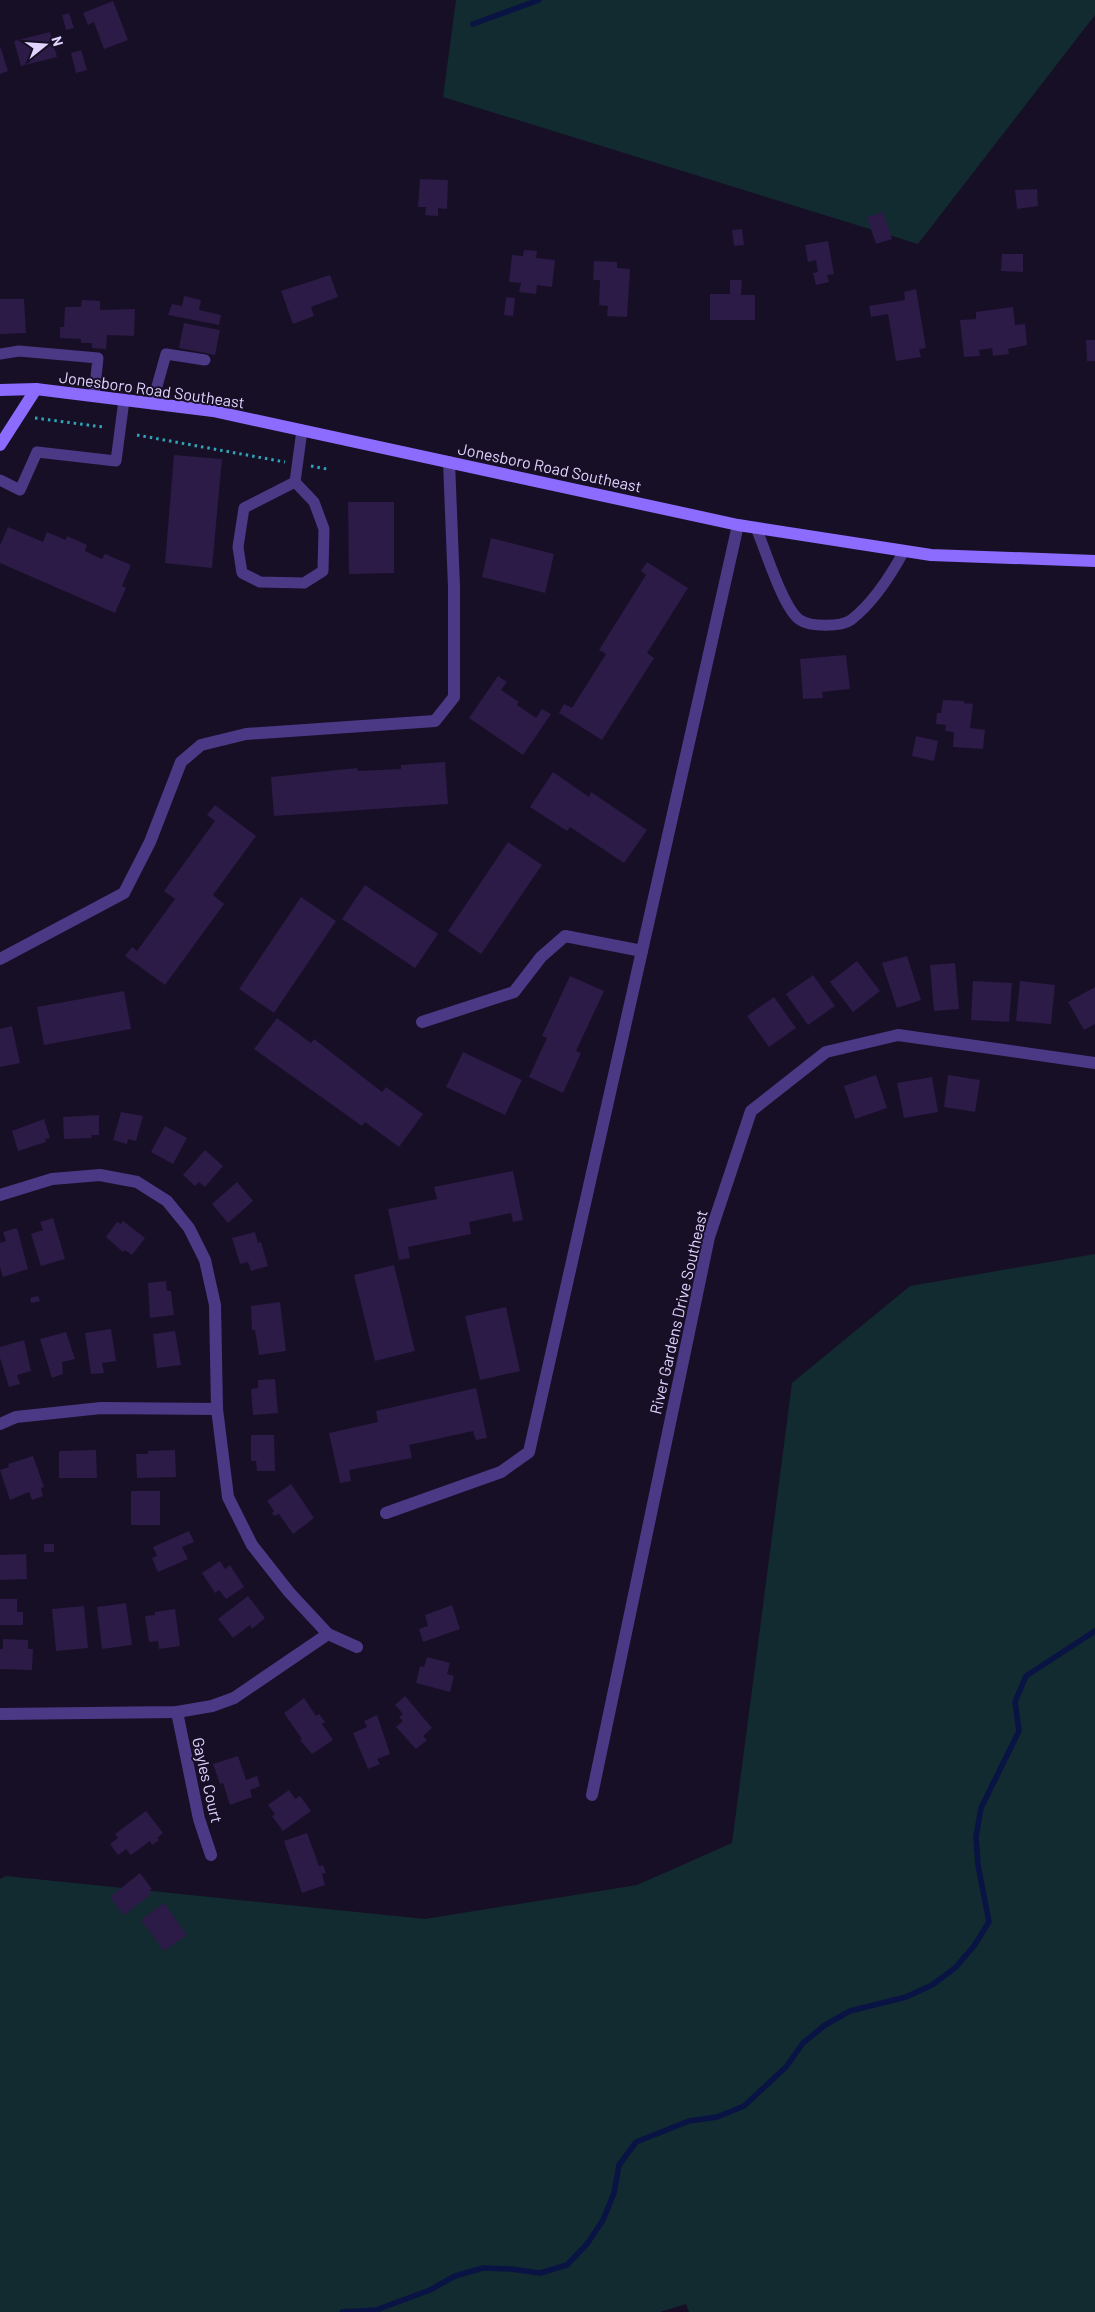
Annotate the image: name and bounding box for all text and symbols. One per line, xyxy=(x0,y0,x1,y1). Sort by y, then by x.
north arrow xyxy=(20,20,70,70)
text: N xyxy=(48,34,67,48)
street label: Jonesboro Road Southeast xyxy=(58,367,246,411)
street label: Jonesboro Road Southeast xyxy=(456,438,644,496)
street label: River Gardens Drive Southeast xyxy=(645,1208,711,1416)
street label: Gayles Court xyxy=(189,1735,227,1825)

